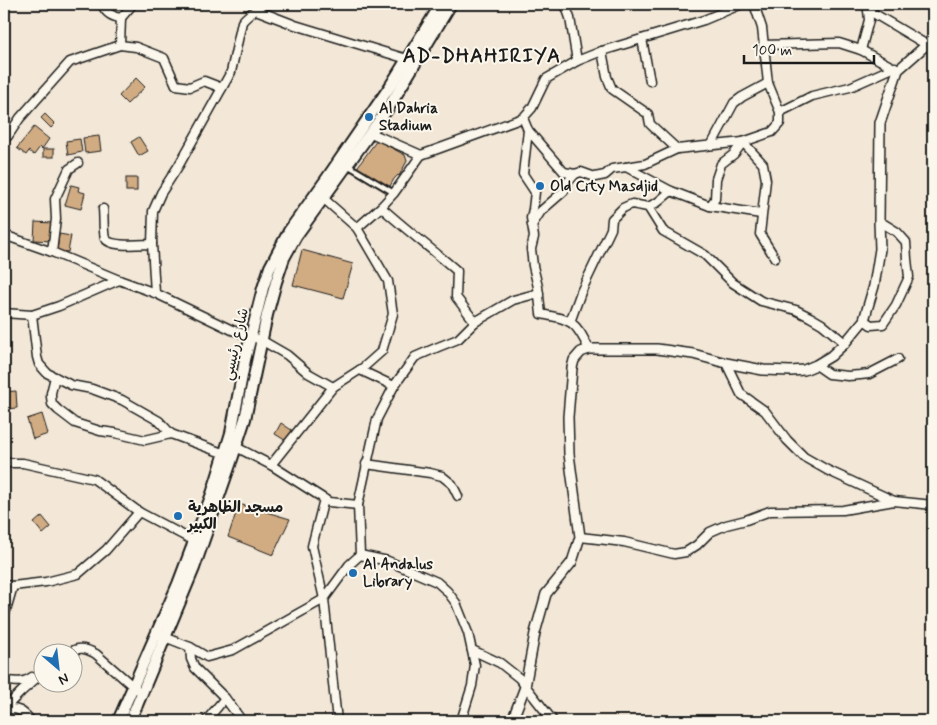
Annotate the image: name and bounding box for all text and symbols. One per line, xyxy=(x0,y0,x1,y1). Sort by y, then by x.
scale bar xyxy=(744,32,874,64)
text: 100 m xyxy=(752,41,792,61)
district label: AD-DHAHIRIYA xyxy=(403,43,561,70)
place label: Al Dahria Stadium xyxy=(379,99,438,136)
marker: Al Dahria Stadium xyxy=(363,111,375,123)
place label: Old City Masdjid xyxy=(550,177,658,197)
marker: Old City Masdjid xyxy=(534,180,546,192)
street label: شارع رئيسي xyxy=(218,306,256,383)
place label: مسجد الظاهرية الكبير xyxy=(186,498,283,535)
marker: مسجد الظاهرية الكبير xyxy=(172,510,184,522)
place label: Al Andalus Library xyxy=(363,555,433,592)
marker: Al Andalus Library xyxy=(347,567,359,579)
north arrow xyxy=(32,642,82,692)
text: N xyxy=(55,668,72,689)

